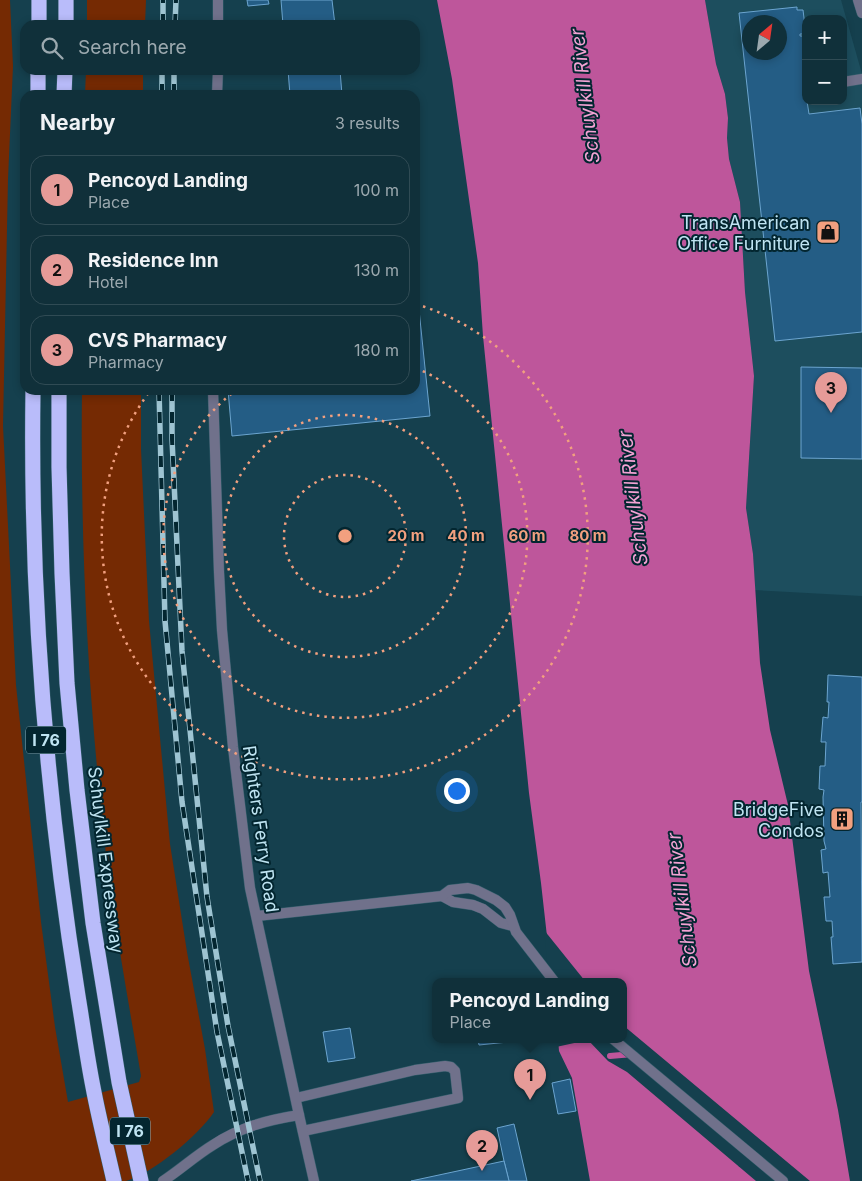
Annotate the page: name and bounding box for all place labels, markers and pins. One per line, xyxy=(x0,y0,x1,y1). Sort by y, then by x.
place label: TransAmerican Office Furniture xyxy=(677,212,810,254)
shop icon: TransAmerican Office Furniture xyxy=(815,219,841,245)
pin: 3 xyxy=(815,372,847,413)
centre of rings xyxy=(336,527,354,545)
place label: BridgeFive Condos xyxy=(733,799,824,841)
building icon: BridgeFive Condos xyxy=(829,806,855,832)
pin: 1 xyxy=(514,1059,546,1100)
pin: 2 xyxy=(466,1130,498,1171)

